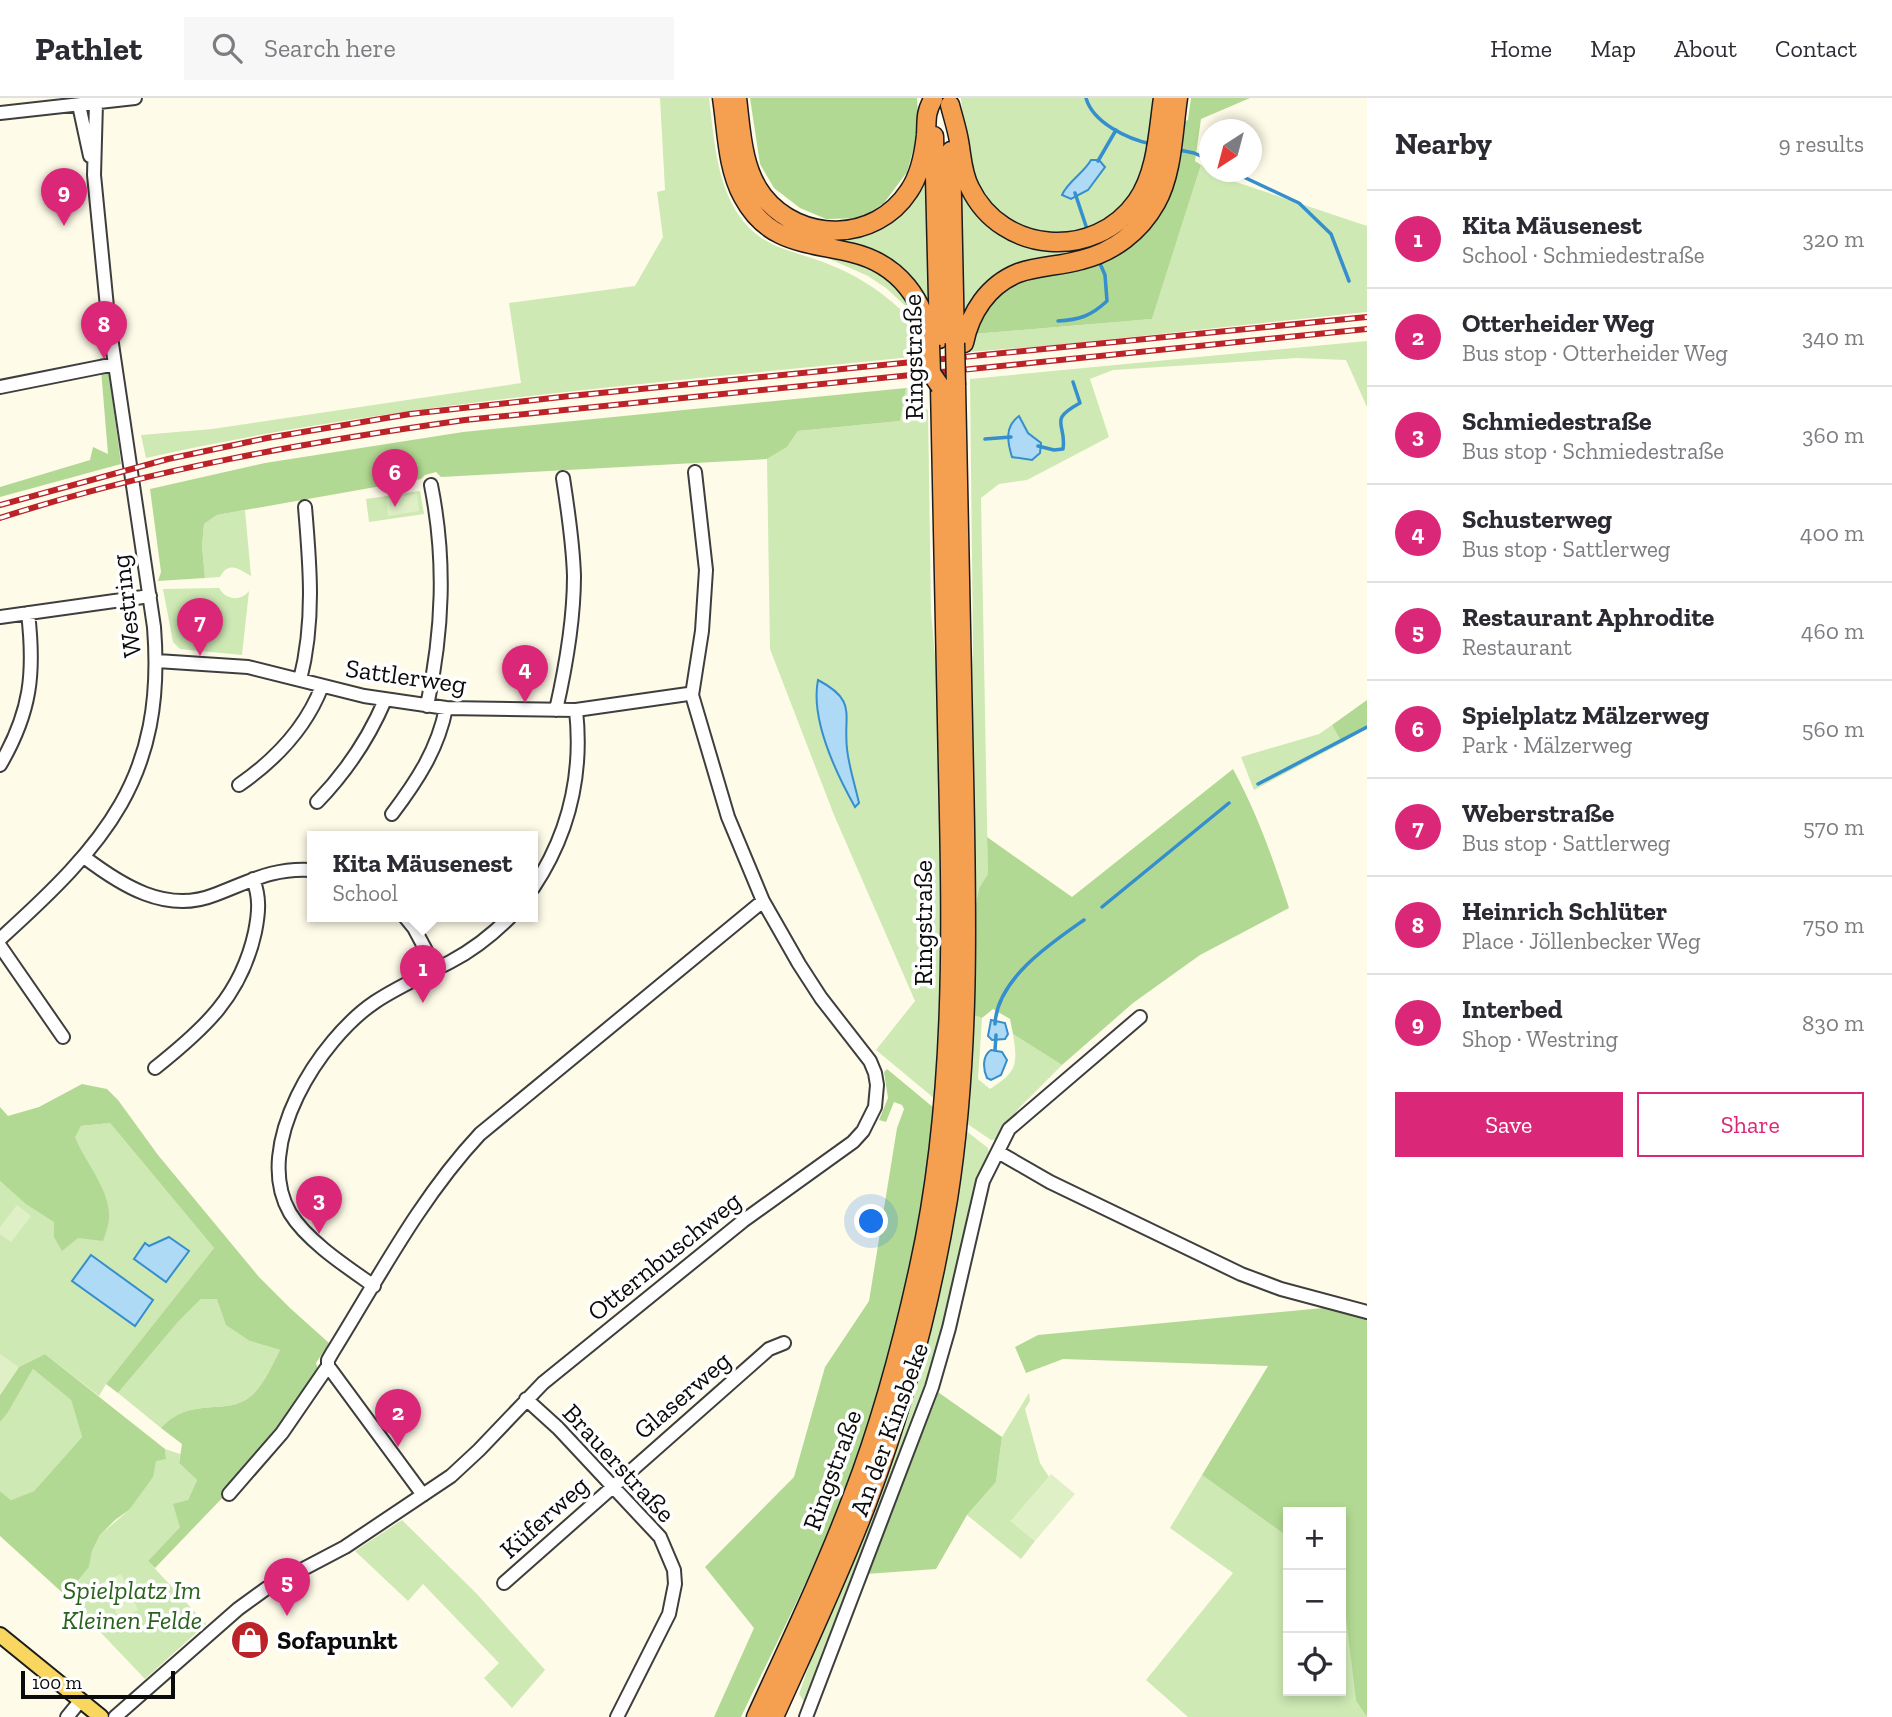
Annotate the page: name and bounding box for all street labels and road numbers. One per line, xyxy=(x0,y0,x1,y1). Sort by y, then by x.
street label: Ringstraße xyxy=(896,294,930,420)
street label: Westring xyxy=(104,553,148,659)
street label: Sattlerweg xyxy=(343,652,469,700)
street label: Ringstraße xyxy=(907,860,939,986)
street label: Otternbuschweg xyxy=(581,1184,747,1328)
street label: An der Kinsbeke xyxy=(843,1338,935,1520)
street label: Glaserweg xyxy=(627,1344,737,1446)
street label: Brauerstraße xyxy=(556,1397,682,1529)
street label: Ringstraße xyxy=(795,1405,869,1535)
street label: Küferweg xyxy=(493,1469,595,1565)

